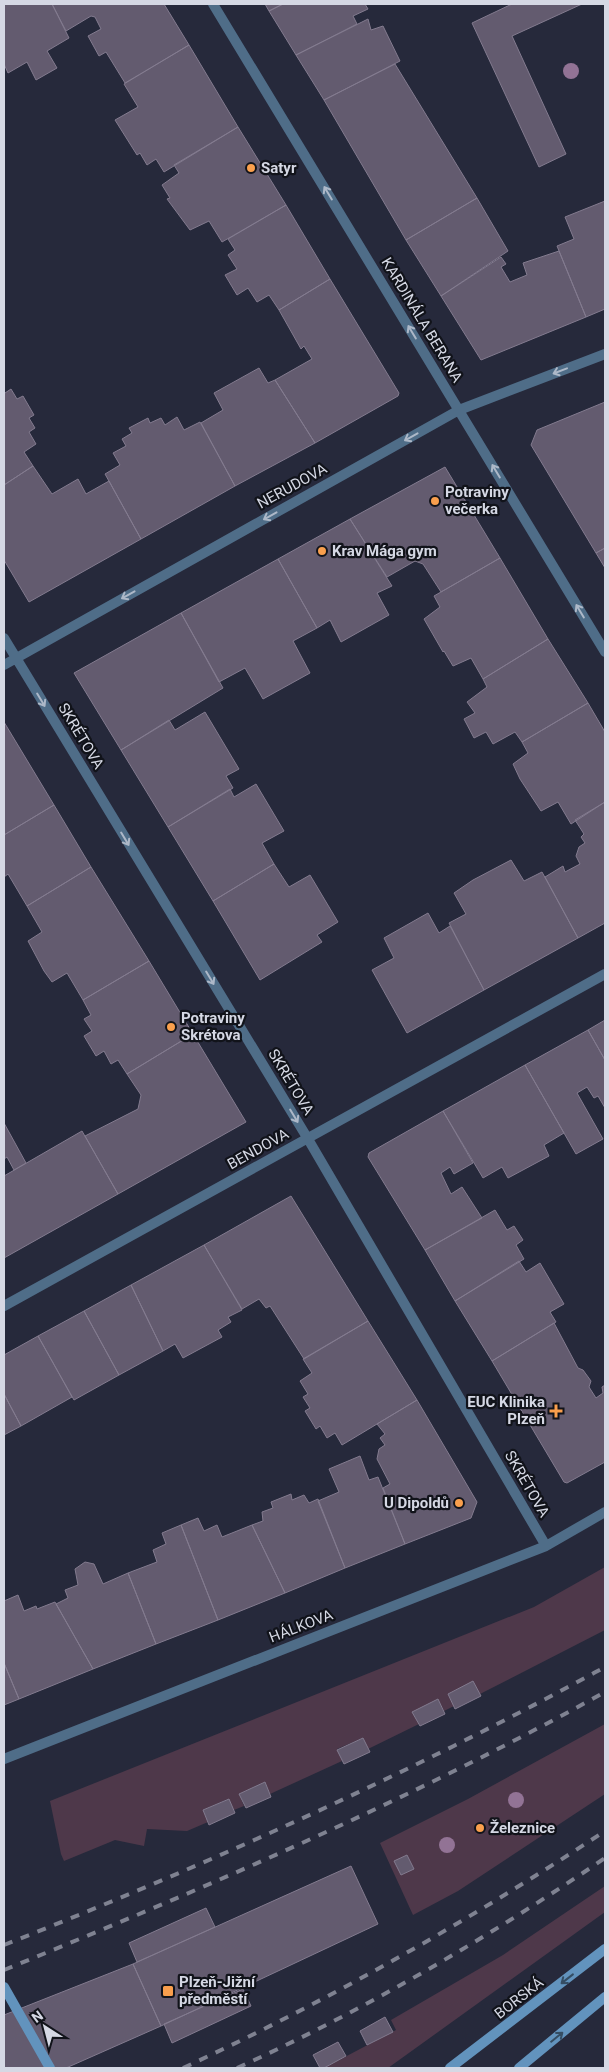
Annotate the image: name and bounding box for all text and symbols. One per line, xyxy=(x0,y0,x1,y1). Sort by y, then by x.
place label: Satyr xyxy=(261,159,297,177)
marker: Satyr xyxy=(245,162,257,174)
one-way arrow xyxy=(323,187,333,201)
street label: KARDINÁLA BERANA xyxy=(378,254,466,386)
one-way arrow xyxy=(407,326,417,340)
one-way arrow xyxy=(553,367,568,376)
one-way arrow xyxy=(405,432,419,442)
street label: NERUDOVA xyxy=(254,459,330,513)
one-way arrow xyxy=(491,465,501,479)
place label: Potraviny večerka xyxy=(445,483,509,518)
marker: Potraviny večerka xyxy=(429,495,441,507)
one-way arrow xyxy=(262,511,277,521)
place label: Krav Mága gym xyxy=(332,542,437,560)
marker: Krav Mága gym xyxy=(316,545,328,557)
one-way arrow xyxy=(120,590,135,600)
one-way arrow xyxy=(575,604,585,618)
one-way arrow xyxy=(36,692,46,706)
street label: SKRÉTOVA xyxy=(54,700,108,772)
one-way arrow xyxy=(121,831,131,845)
one-way arrow xyxy=(205,970,215,984)
place label: Potraviny Skrétova xyxy=(181,1009,245,1044)
marker: Potraviny Skrétova xyxy=(165,1021,177,1033)
street label: SKRÉTOVA xyxy=(264,1046,318,1118)
one-way arrow xyxy=(290,1109,300,1123)
street label: BENDOVA xyxy=(224,1125,292,1173)
place label: EUC Klinika Plzeň xyxy=(467,1393,545,1428)
marker: EUC Klinika Plzeň xyxy=(549,1404,563,1418)
street label: SKRÉTOVA xyxy=(501,1447,553,1521)
place label: U Dipoldů xyxy=(384,1494,449,1512)
marker: U Dipoldů xyxy=(453,1497,465,1509)
street label: HÁLKOVA xyxy=(267,1606,336,1646)
place label: Železnice xyxy=(490,1819,555,1837)
marker: Železnice xyxy=(474,1822,486,1834)
place label: Plzeň-Jižní předměstí xyxy=(179,1973,256,2008)
street label: BORSKÁ xyxy=(491,1973,547,2023)
one-way arrow xyxy=(561,1974,574,1985)
marker: Plzeň-Jižní předměstí xyxy=(161,1984,175,1998)
north arrow xyxy=(20,2002,70,2052)
text: N xyxy=(29,2007,46,2026)
one-way arrow xyxy=(550,2032,563,2043)

